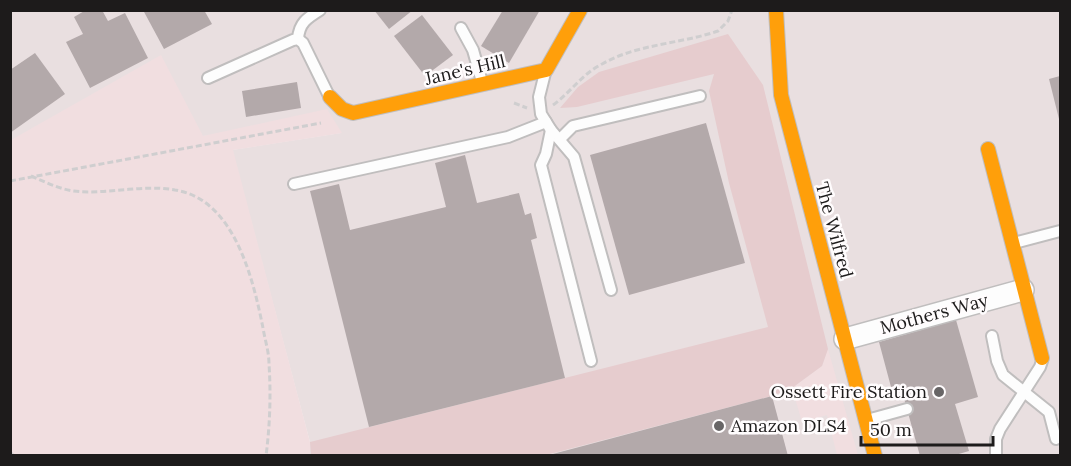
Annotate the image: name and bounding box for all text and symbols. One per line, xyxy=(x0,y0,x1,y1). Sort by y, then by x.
street label: Jane's Hill xyxy=(421,49,507,90)
street label: The Wilfred xyxy=(811,179,858,281)
street label: Mothers Way xyxy=(877,288,991,339)
place label: Ossett Fire Station xyxy=(771,380,927,403)
marker: Ossett Fire Station xyxy=(932,385,946,399)
scale bar xyxy=(861,409,993,447)
place label: Amazon DLS4 xyxy=(730,414,847,437)
text: 50 m xyxy=(870,418,912,441)
marker: Amazon DLS4 xyxy=(712,419,726,433)

